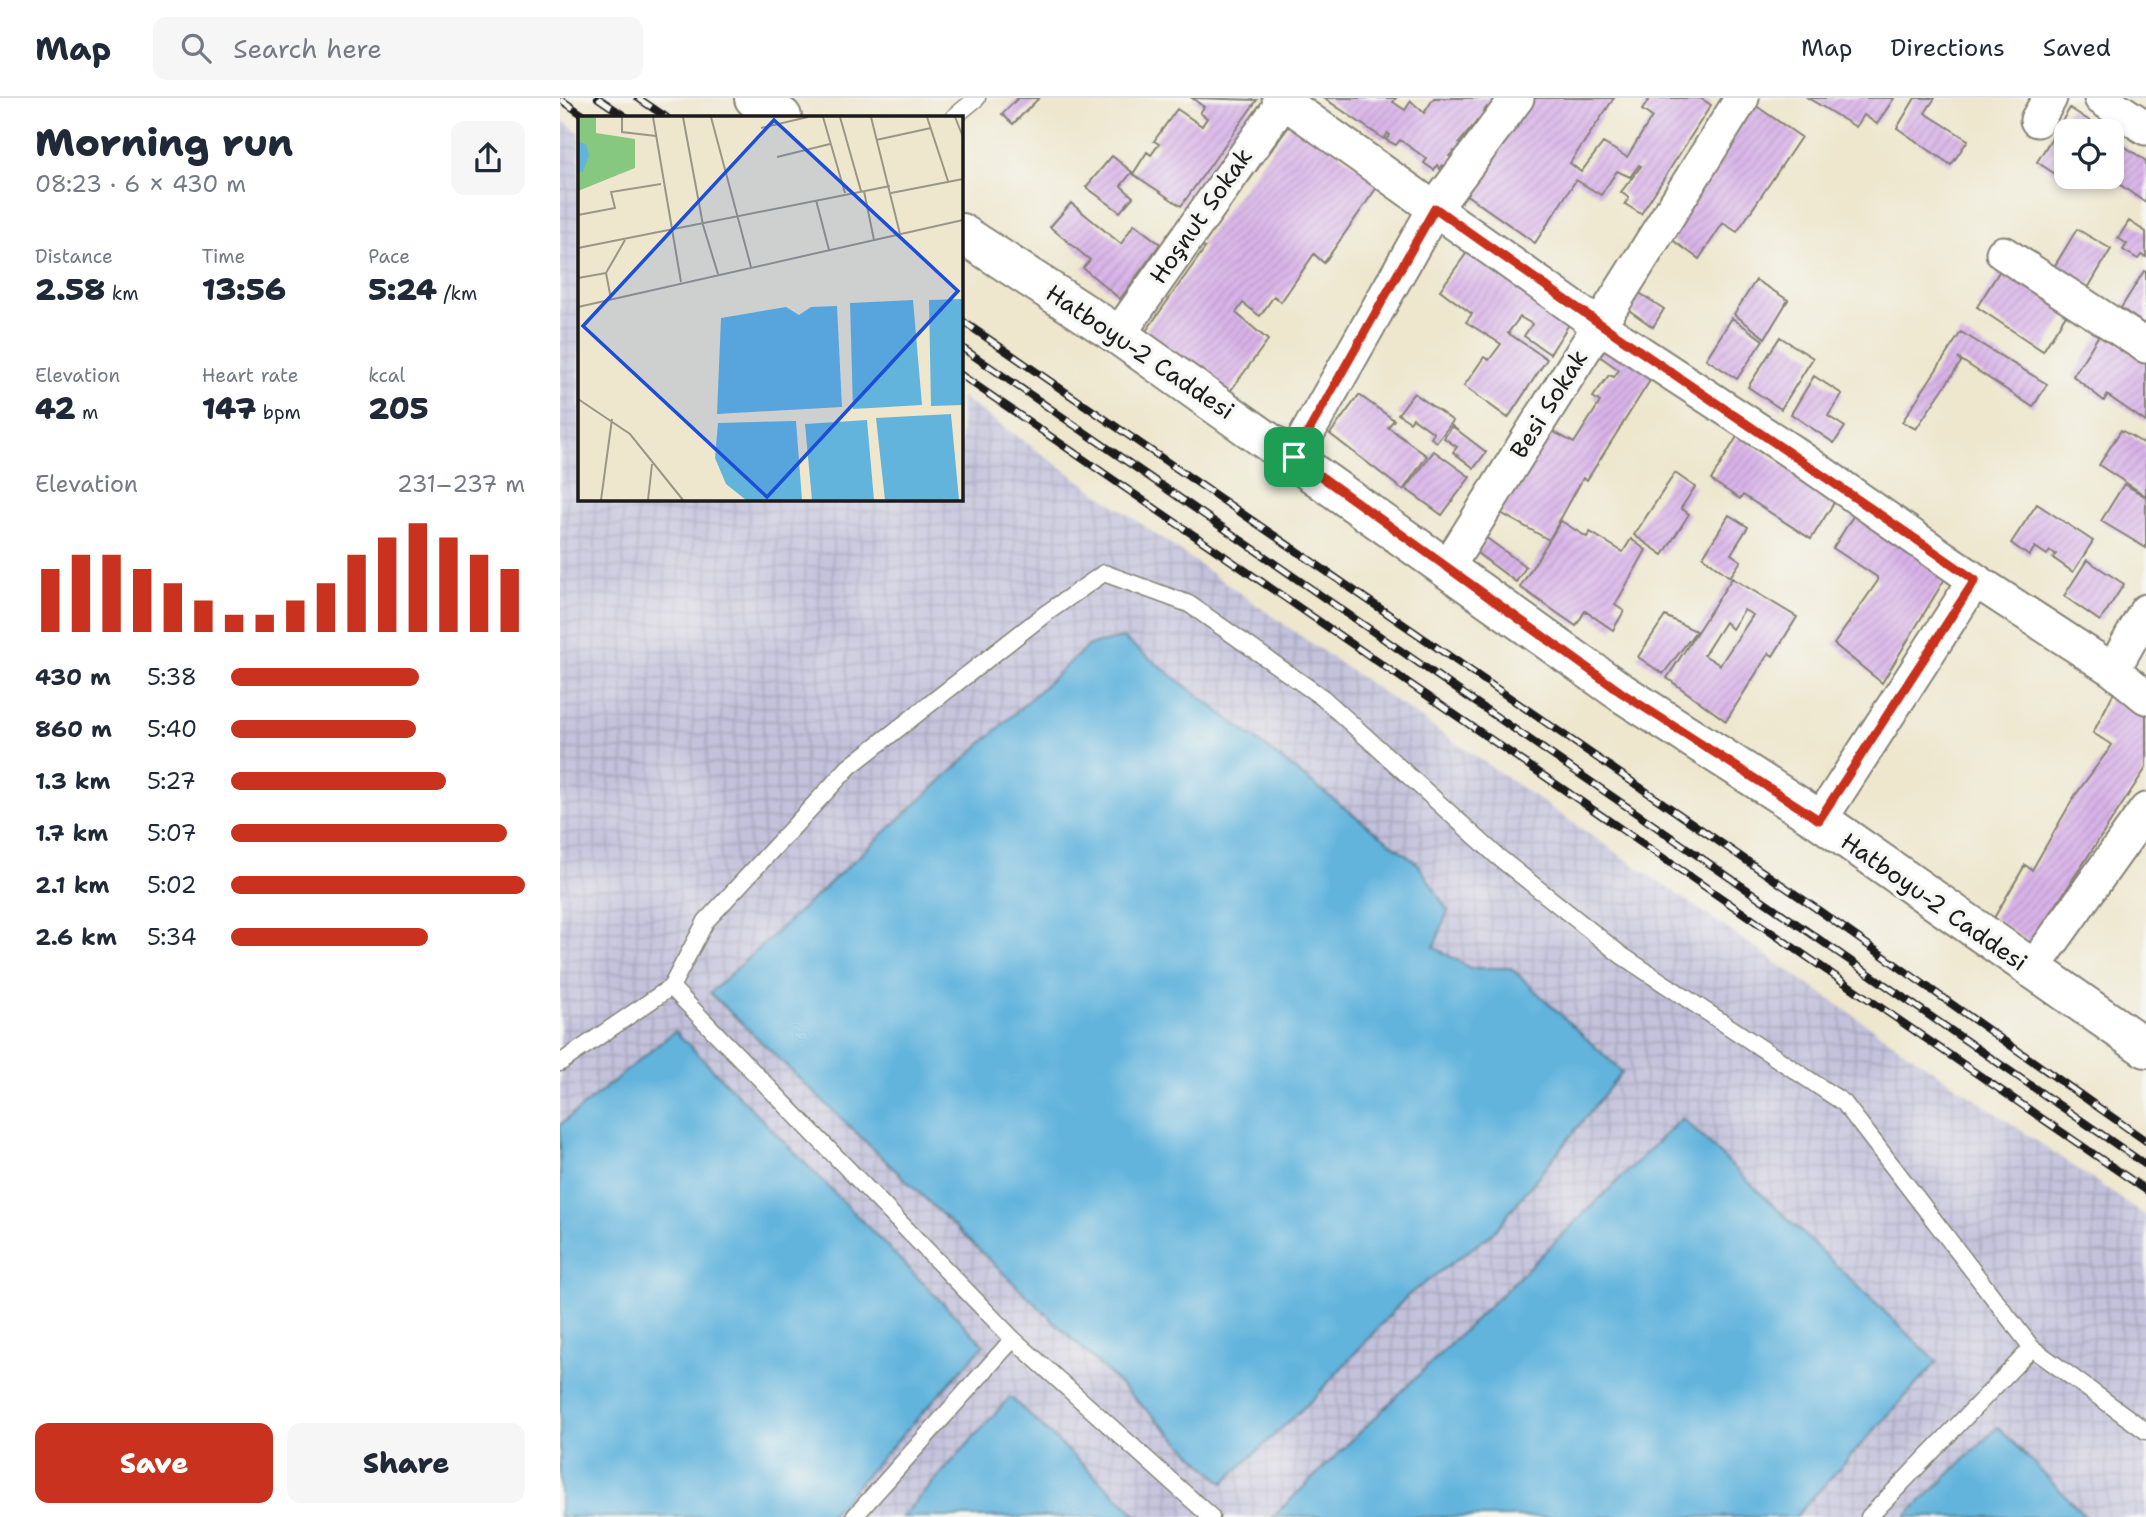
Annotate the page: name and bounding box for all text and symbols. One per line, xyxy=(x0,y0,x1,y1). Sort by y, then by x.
search box xyxy=(153,17,643,80)
text: Map xyxy=(35,26,111,71)
icon: search xyxy=(177,29,215,67)
text: Search here xyxy=(233,31,382,66)
text: Map xyxy=(1801,32,1852,64)
text: Directions xyxy=(1890,32,2005,64)
text: Saved xyxy=(2043,32,2111,64)
inset map xyxy=(578,116,962,500)
text: Morning run xyxy=(35,117,293,168)
map controls xyxy=(2054,119,2124,189)
button: locate xyxy=(2054,119,2124,189)
button: share xyxy=(451,121,525,195)
street label: Hoşnut Sokak xyxy=(1142,142,1260,290)
text: 08:23 · 6 × 430 m xyxy=(35,169,246,199)
text: Distance xyxy=(35,244,113,269)
text: Time xyxy=(202,244,245,269)
text: Pace xyxy=(368,244,410,269)
text: 2.58 xyxy=(35,269,105,310)
text: 13:56 xyxy=(202,269,286,310)
text: 5:24 xyxy=(368,269,437,310)
street label: Hatboyu-2 Caddesi xyxy=(1039,277,1241,427)
text: km xyxy=(105,281,139,306)
text: /km xyxy=(437,281,477,306)
street label: Besi Sokak xyxy=(1503,344,1595,464)
text: Elevation xyxy=(35,363,120,388)
text: Heart rate xyxy=(202,363,298,388)
text: kcal xyxy=(368,363,405,388)
text: 42 xyxy=(35,388,76,429)
text: 147 xyxy=(202,388,256,429)
text: 205 xyxy=(368,388,429,429)
text: m xyxy=(76,400,98,425)
text: bpm xyxy=(256,400,301,425)
pin xyxy=(1264,427,1324,487)
icon: arrive xyxy=(1275,438,1313,476)
text: Elevation xyxy=(35,469,138,499)
text: 231–237 m xyxy=(397,469,525,499)
text: 430 m xyxy=(35,662,111,692)
text: 5:38 xyxy=(147,662,197,692)
text: 860 m xyxy=(35,714,112,744)
text: 5:40 xyxy=(147,714,197,744)
text: 1.3 km xyxy=(35,766,110,796)
text: 5:27 xyxy=(147,766,196,796)
text: 1.7 km xyxy=(35,818,108,848)
text: 5:07 xyxy=(147,818,197,848)
street label: Hatboyu-2 Caddesi xyxy=(1834,826,2034,978)
text: 2.1 km xyxy=(35,870,109,900)
text: 5:02 xyxy=(147,870,197,900)
text: 2.6 km xyxy=(35,922,117,952)
text: 5:34 xyxy=(147,922,197,952)
button: Save xyxy=(35,1423,273,1503)
button: Share xyxy=(287,1423,525,1503)

